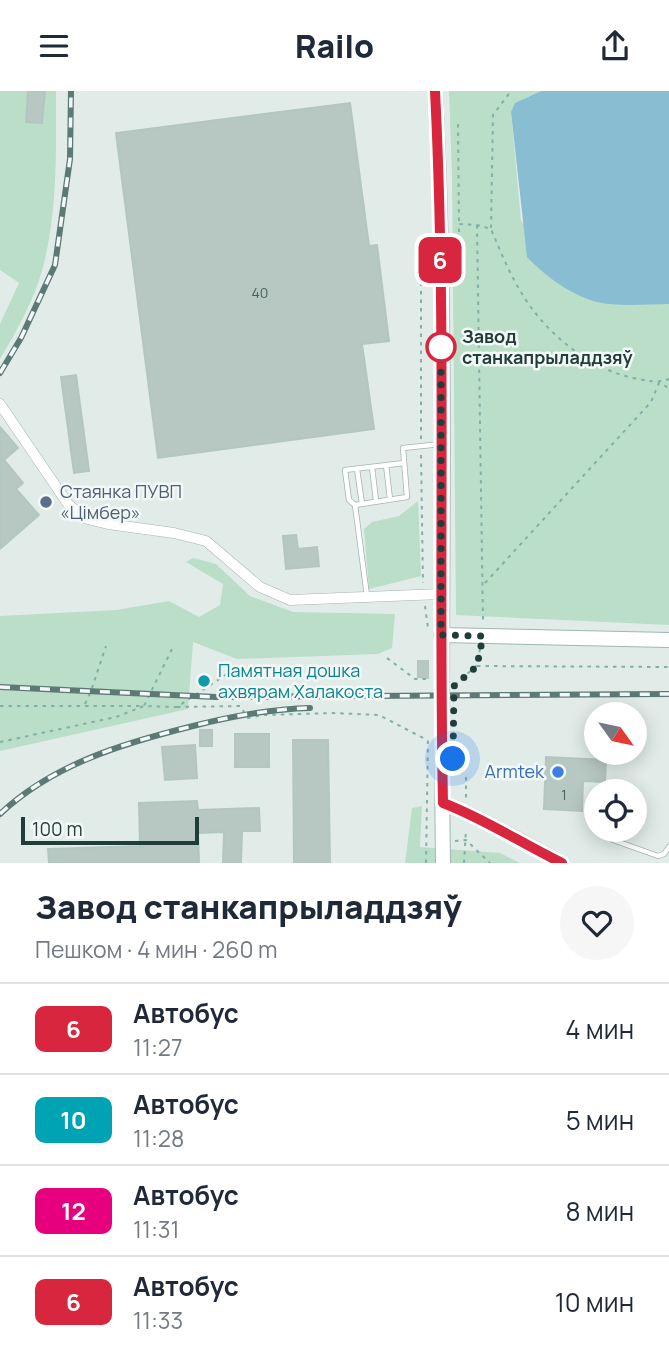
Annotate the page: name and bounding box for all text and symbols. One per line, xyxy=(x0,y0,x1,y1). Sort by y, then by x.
text: Railo xyxy=(295,24,374,68)
icon: menu xyxy=(35,27,73,65)
icon: share xyxy=(596,27,634,65)
line badge: 6 xyxy=(417,237,463,283)
text: 6 xyxy=(433,243,447,276)
house number: 40 xyxy=(252,283,268,302)
place label: Завод станкапрыладдзяў xyxy=(462,324,633,369)
marker: Завод станкапрыладдзяў xyxy=(426,332,456,362)
place label: Стаянка ПУВП «Цімбер» xyxy=(60,479,182,524)
marker: Стаянка ПУВП «Цімбер» xyxy=(38,494,54,510)
place label: Памятная дошка ахвярам Халакоста xyxy=(218,658,383,703)
marker: Памятная дошка ахвярам Халакоста xyxy=(196,673,212,689)
north arrow xyxy=(584,702,648,765)
map controls xyxy=(584,702,647,842)
your location xyxy=(435,741,470,776)
place label: Armtek xyxy=(485,759,545,783)
marker: Armtek xyxy=(550,764,566,780)
button: locate xyxy=(584,779,647,842)
house number: 1 xyxy=(561,785,567,804)
scale bar xyxy=(21,814,200,846)
text: 100 m xyxy=(32,816,83,842)
text: Завод станкапрыладдзяў xyxy=(35,884,462,929)
button: heart xyxy=(560,886,634,960)
text: Пешком · 4 мин · 260 m xyxy=(35,933,278,965)
text: Автобус xyxy=(133,995,239,1031)
text: 4 мин xyxy=(565,1011,634,1047)
text: 6 xyxy=(66,1012,81,1045)
text: 11:27 xyxy=(133,1031,182,1063)
text: Автобус xyxy=(133,1086,239,1122)
text: 5 мин xyxy=(566,1102,634,1138)
text: 10 xyxy=(60,1103,87,1136)
text: 11:28 xyxy=(133,1122,184,1154)
text: Автобус xyxy=(133,1177,239,1213)
text: 8 мин xyxy=(566,1193,634,1229)
text: 12 xyxy=(61,1194,86,1227)
text: 11:31 xyxy=(133,1213,180,1245)
text: Автобус xyxy=(133,1268,239,1304)
text: 10 мин xyxy=(555,1284,634,1320)
text: 6 xyxy=(66,1285,81,1318)
text: 11:33 xyxy=(133,1304,183,1336)

